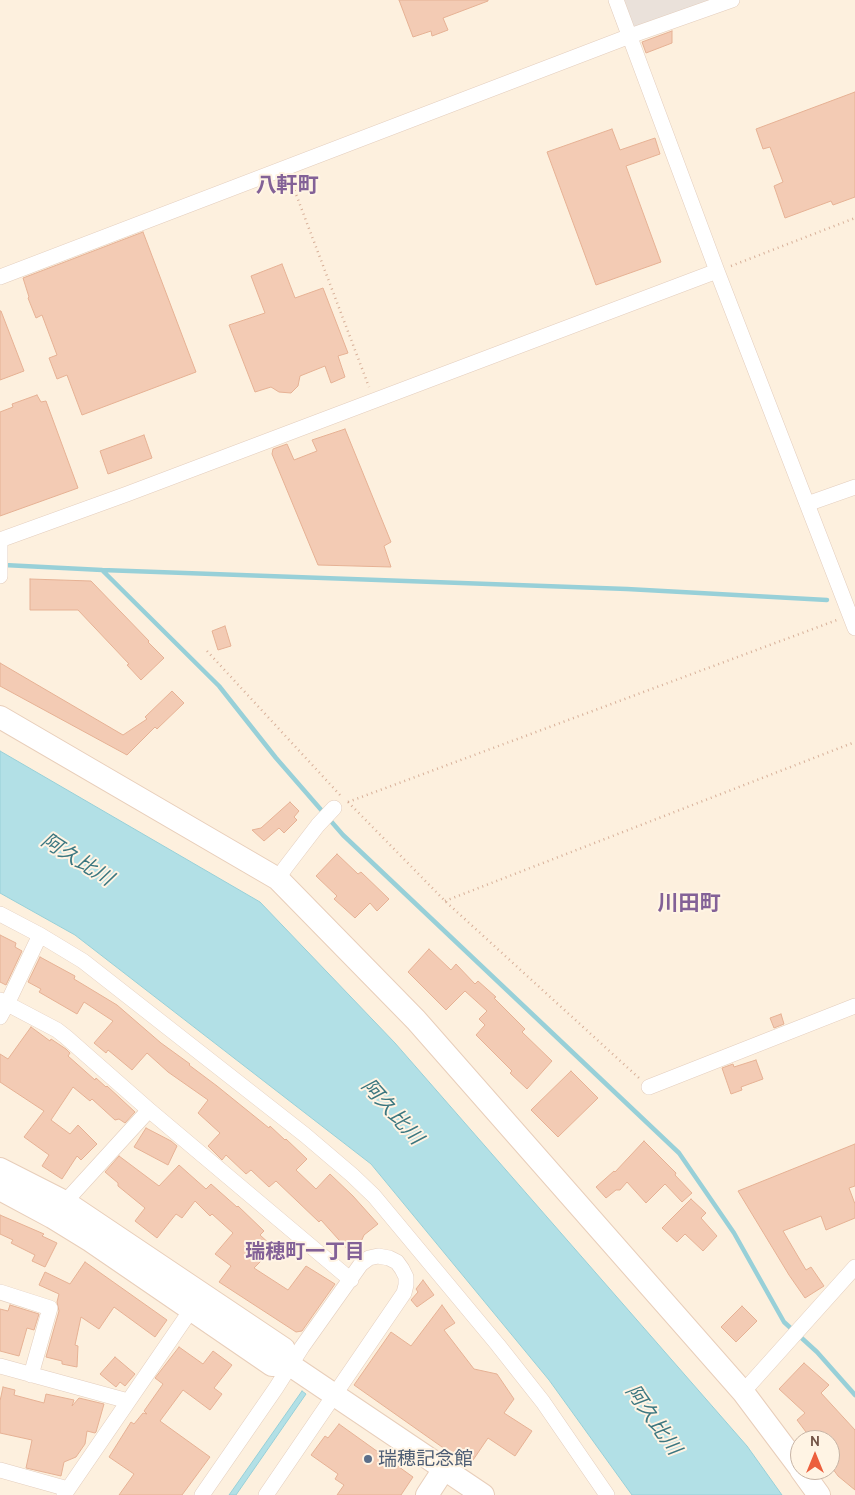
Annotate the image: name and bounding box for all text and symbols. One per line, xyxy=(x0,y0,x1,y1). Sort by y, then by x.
district label: 八軒町 xyxy=(256,173,318,199)
water label: 阿久比川 xyxy=(37,829,117,891)
district label: 川田町 xyxy=(658,891,720,917)
water label: 阿久比川 xyxy=(356,1074,428,1150)
district label: 瑞穂町一丁目 xyxy=(245,1240,365,1264)
water label: 阿久比川 xyxy=(620,1380,686,1460)
north arrow xyxy=(790,1430,840,1480)
text: N xyxy=(810,1432,820,1450)
place label: 瑞穂記念館 xyxy=(378,1448,473,1470)
marker: 瑞穂記念館 xyxy=(362,1453,374,1465)

